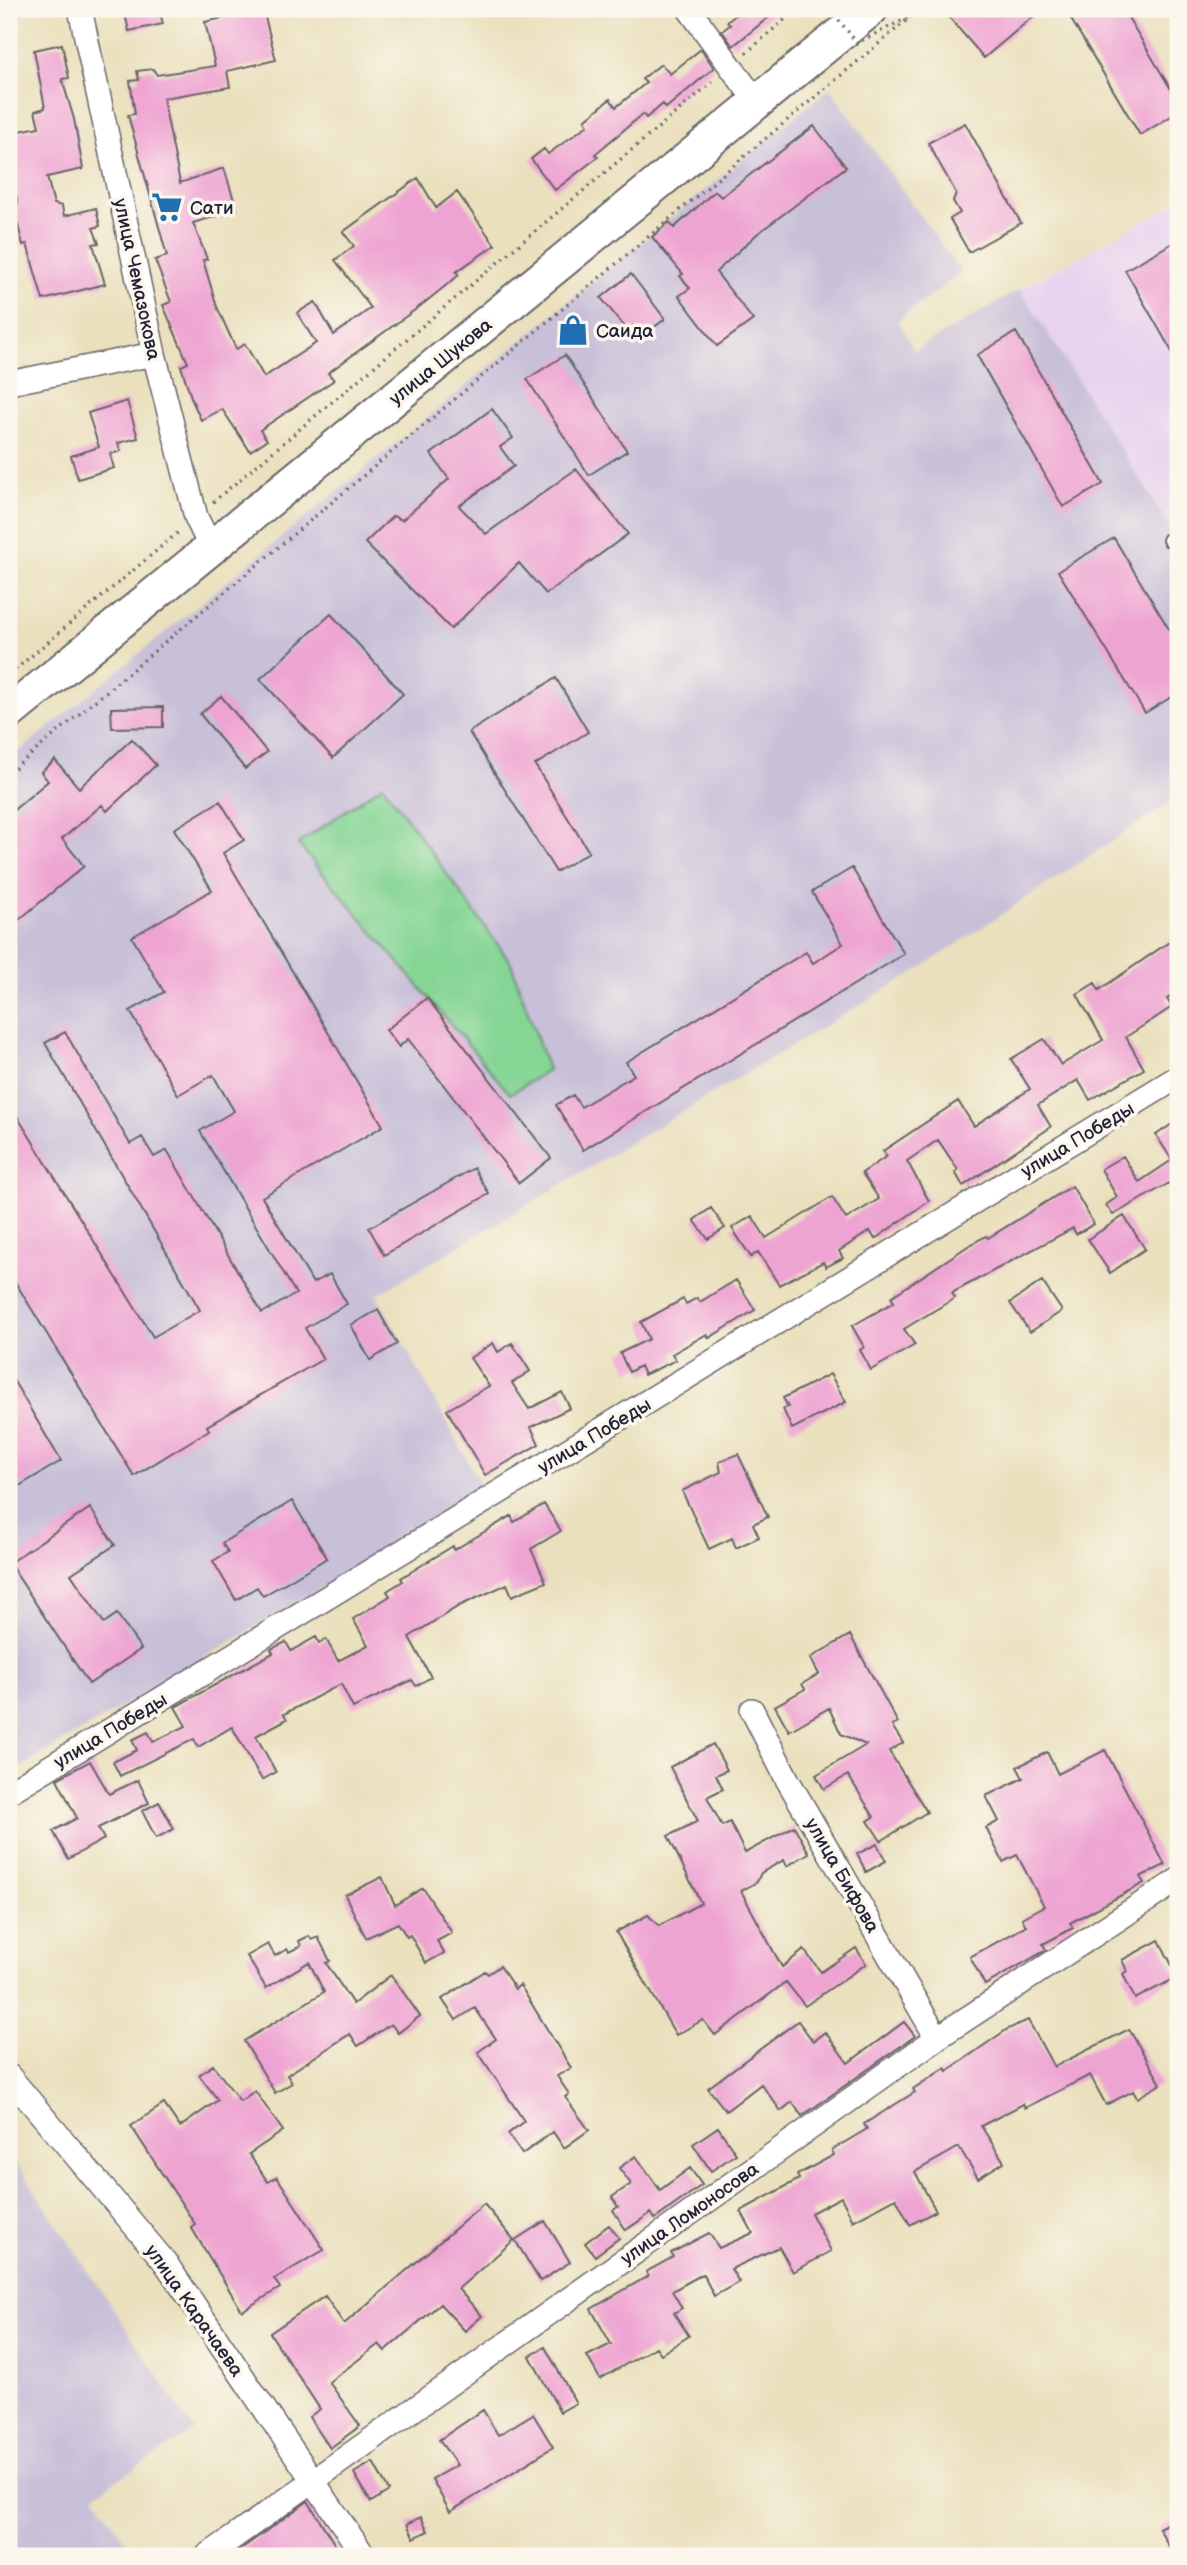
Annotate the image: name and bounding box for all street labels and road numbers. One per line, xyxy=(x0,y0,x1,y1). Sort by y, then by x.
street label: улица Чемазокова xyxy=(108,196,165,362)
street label: улица Шукова xyxy=(385,314,497,411)
street label: улица Победы xyxy=(1017,1097,1139,1183)
street label: улица Победы xyxy=(534,1393,656,1479)
street label: улица Победы xyxy=(50,1688,172,1774)
street label: улица Бифова xyxy=(800,1814,884,1937)
street label: улица Ломоносова xyxy=(616,2158,763,2270)
street label: улица Карачаева xyxy=(140,2240,248,2381)

